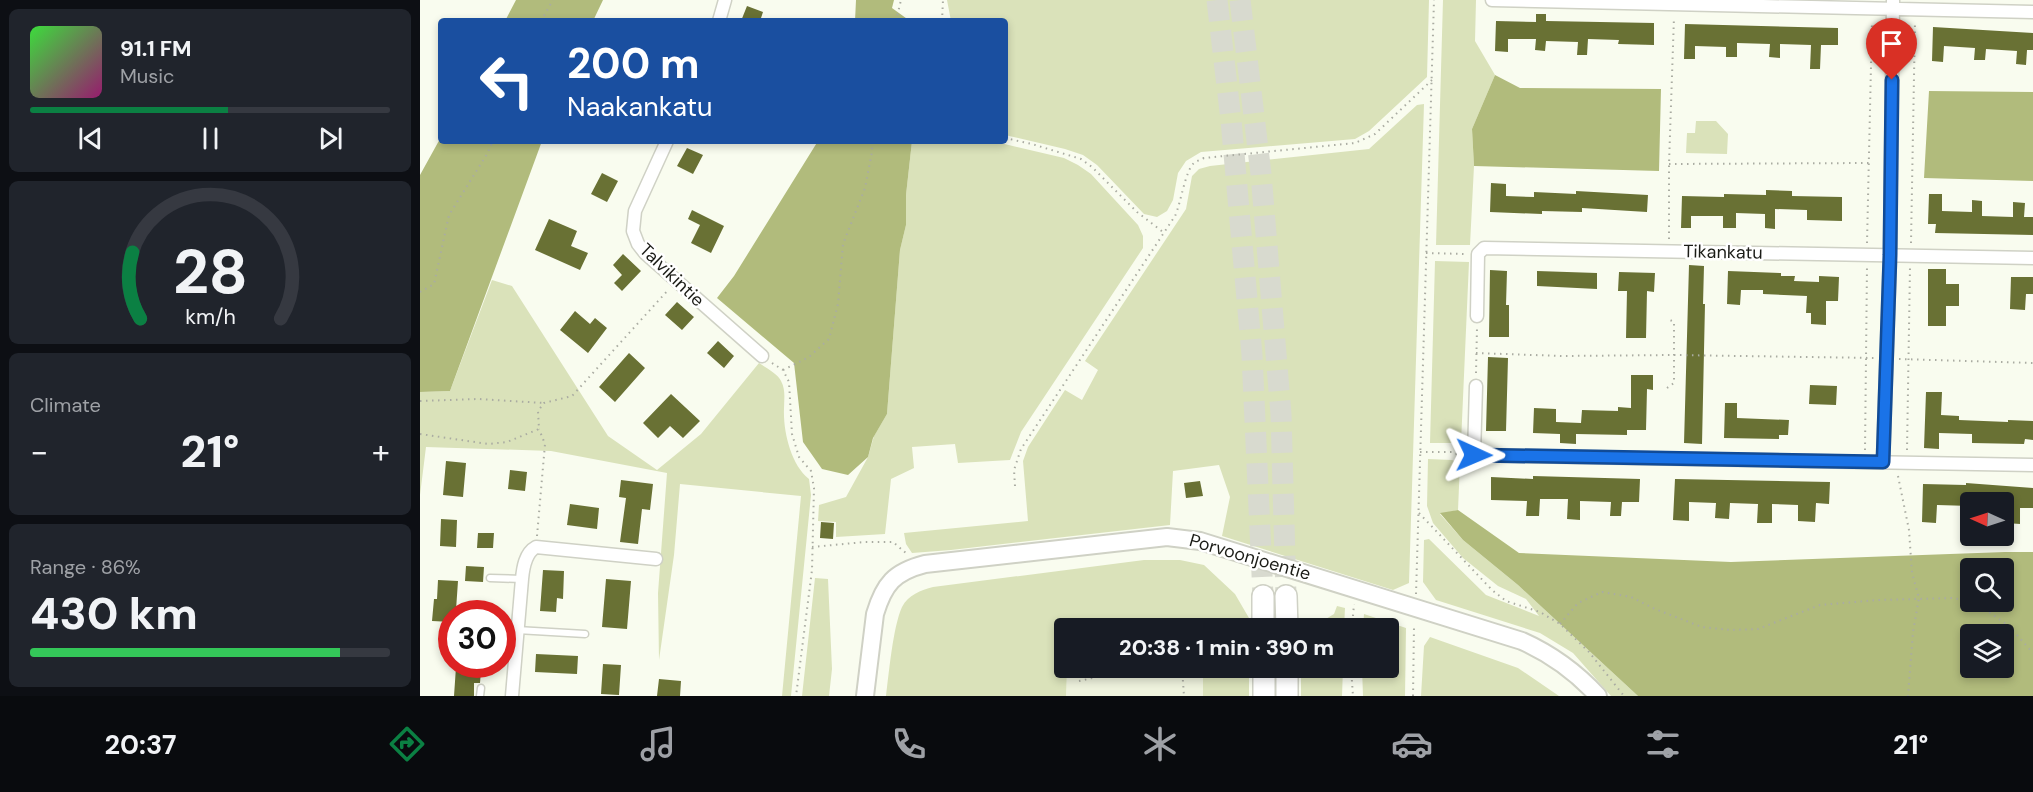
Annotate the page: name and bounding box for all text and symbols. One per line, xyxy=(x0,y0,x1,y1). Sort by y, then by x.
pin xyxy=(1866,18,1917,80)
icon: arrive xyxy=(1875,27,1908,60)
text: 91.1 FM xyxy=(120,34,192,63)
text: 200 m xyxy=(567,36,700,91)
icon: left xyxy=(468,42,546,120)
text: Music xyxy=(120,63,175,89)
text: Naakankatu xyxy=(567,89,713,124)
icon: previous xyxy=(74,122,107,155)
icon: pause xyxy=(194,122,227,155)
icon: next xyxy=(314,122,347,155)
text: 28 xyxy=(172,231,248,312)
street label: Talvikintie xyxy=(634,238,710,312)
street label: Tikankatu xyxy=(1683,239,1763,265)
text: km/h xyxy=(185,304,235,332)
text: Climate xyxy=(30,392,101,418)
text: 21° xyxy=(180,422,240,481)
position arrow xyxy=(1442,423,1506,487)
text: − xyxy=(30,430,48,473)
text: + xyxy=(372,430,390,473)
north arrow xyxy=(1960,492,2014,546)
map controls xyxy=(1960,492,2014,678)
street label: Porvoonjoentie xyxy=(1187,528,1313,586)
text: Range · 86% xyxy=(30,554,141,580)
button: search xyxy=(1960,558,2014,612)
text: 430 km xyxy=(30,584,198,643)
speed limit sign: 30 xyxy=(438,600,516,678)
button: layers xyxy=(1960,624,2014,678)
text: 20:38 · 1 min · 390 m xyxy=(1119,633,1334,662)
icon: directions xyxy=(386,723,428,765)
icon: music xyxy=(637,723,679,765)
icon: phone xyxy=(888,723,930,765)
icon: climate xyxy=(1139,723,1181,765)
icon: car xyxy=(1391,723,1433,765)
icon: filters xyxy=(1642,723,1684,765)
text: 20:37 xyxy=(105,727,177,762)
text: 21° xyxy=(1893,727,1928,762)

